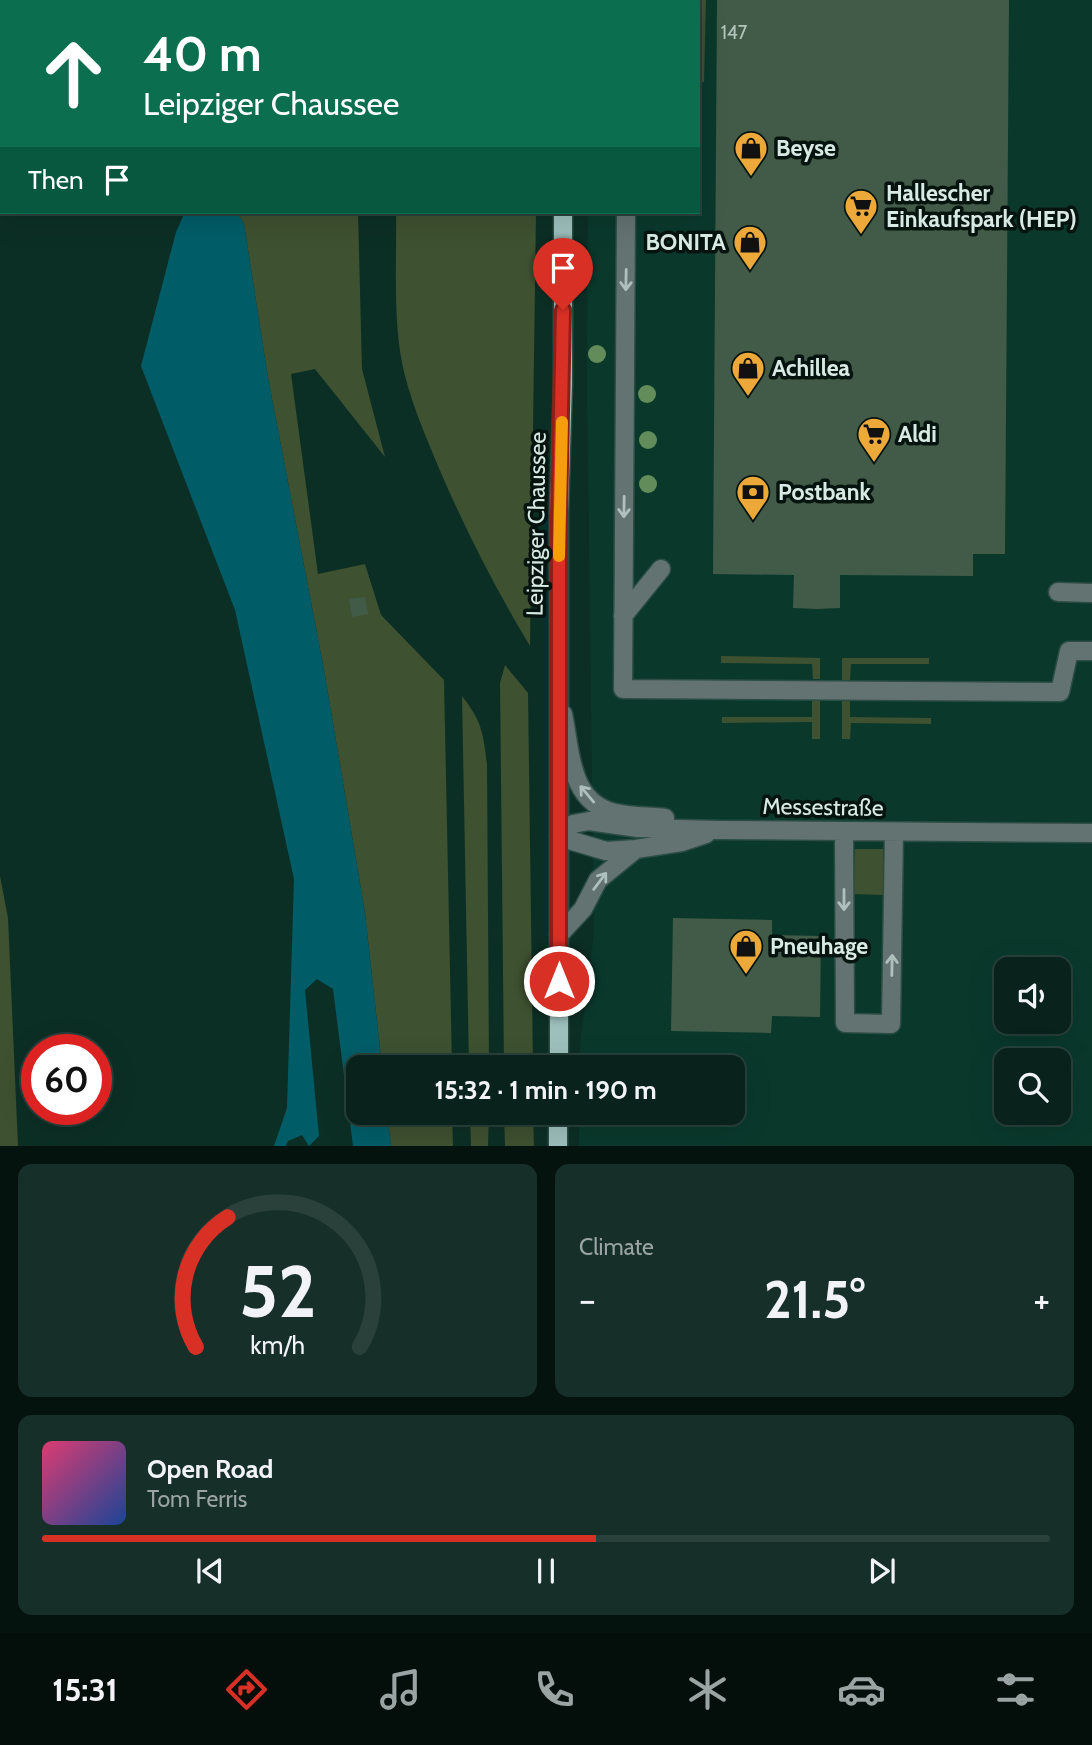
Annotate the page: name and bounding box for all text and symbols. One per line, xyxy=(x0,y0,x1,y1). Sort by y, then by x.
house number: 147 xyxy=(721,21,748,44)
text: 40 m xyxy=(143,24,262,83)
icon: ahead xyxy=(28,28,119,119)
text: Leipziger Chaussee xyxy=(143,84,399,123)
shop icon: Beyse xyxy=(732,129,770,178)
place label: Beyse xyxy=(776,134,836,162)
icon: arrive xyxy=(98,161,136,199)
text: Then xyxy=(28,164,84,196)
place label: Hallescher Einkaufspark (HEP) xyxy=(886,179,1077,233)
supermarket icon: Hallescher Einkaufspark (HEP) xyxy=(842,187,880,236)
shop icon: BONITA xyxy=(731,223,769,272)
place label: BONITA xyxy=(645,228,727,256)
pin xyxy=(533,238,593,310)
icon: arrive xyxy=(544,249,582,287)
one-way arrow xyxy=(619,268,633,291)
shop icon: Achillea xyxy=(729,349,767,398)
place label: Achillea xyxy=(772,354,851,382)
supermarket icon: Aldi xyxy=(855,415,893,464)
place label: Aldi xyxy=(898,420,937,448)
street label: Leipziger Chaussee xyxy=(520,431,552,616)
bank icon: Postbank xyxy=(734,473,772,522)
place label: Postbank xyxy=(778,478,871,506)
one-way arrow xyxy=(617,496,631,519)
one-way arrow xyxy=(579,786,594,804)
street label: Messestraße xyxy=(762,792,884,822)
one-way arrow xyxy=(592,872,607,890)
one-way arrow xyxy=(837,889,851,912)
shop icon: Pneuhage xyxy=(727,927,765,976)
place label: Pneuhage xyxy=(770,932,868,960)
position arrow xyxy=(522,944,596,1018)
one-way arrow xyxy=(885,953,898,976)
map controls xyxy=(994,957,1071,1125)
button: sound xyxy=(994,957,1071,1034)
speed limit sign: 60 xyxy=(21,1034,112,1125)
button: search xyxy=(994,1048,1071,1125)
text: 15:32 · 1 min · 190 m xyxy=(434,1074,657,1106)
text: Climate xyxy=(579,1233,654,1261)
text: 52 xyxy=(239,1247,316,1335)
text: 21.5° xyxy=(764,1268,865,1331)
text: − xyxy=(579,1276,596,1323)
text: + xyxy=(1033,1276,1050,1323)
text: km/h xyxy=(250,1329,305,1359)
text: Open Road xyxy=(147,1453,273,1485)
text: Tom Ferris xyxy=(147,1485,247,1513)
icon: previous xyxy=(191,1552,229,1590)
icon: pause xyxy=(527,1552,565,1590)
icon: next xyxy=(863,1552,901,1590)
icon: directions xyxy=(222,1665,271,1714)
icon: music xyxy=(376,1665,425,1714)
icon: phone xyxy=(530,1665,579,1714)
icon: climate xyxy=(683,1665,732,1714)
icon: car xyxy=(837,1665,886,1714)
icon: filters xyxy=(991,1665,1040,1714)
text: 15:31 xyxy=(52,1670,118,1709)

